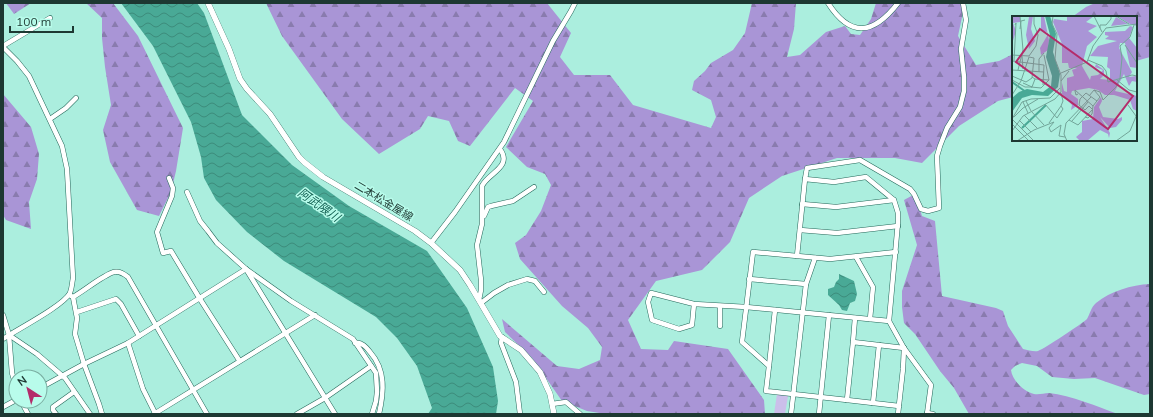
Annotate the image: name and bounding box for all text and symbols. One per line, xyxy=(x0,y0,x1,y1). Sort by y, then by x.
scale bar xyxy=(10,8,73,34)
text: 100 m xyxy=(16,14,51,29)
inset map xyxy=(1012,16,1137,141)
street label: 二本松金屋線 xyxy=(352,178,416,224)
water label: 阿武隈川 xyxy=(295,185,345,226)
north arrow xyxy=(8,369,48,409)
text: N xyxy=(15,373,30,389)

